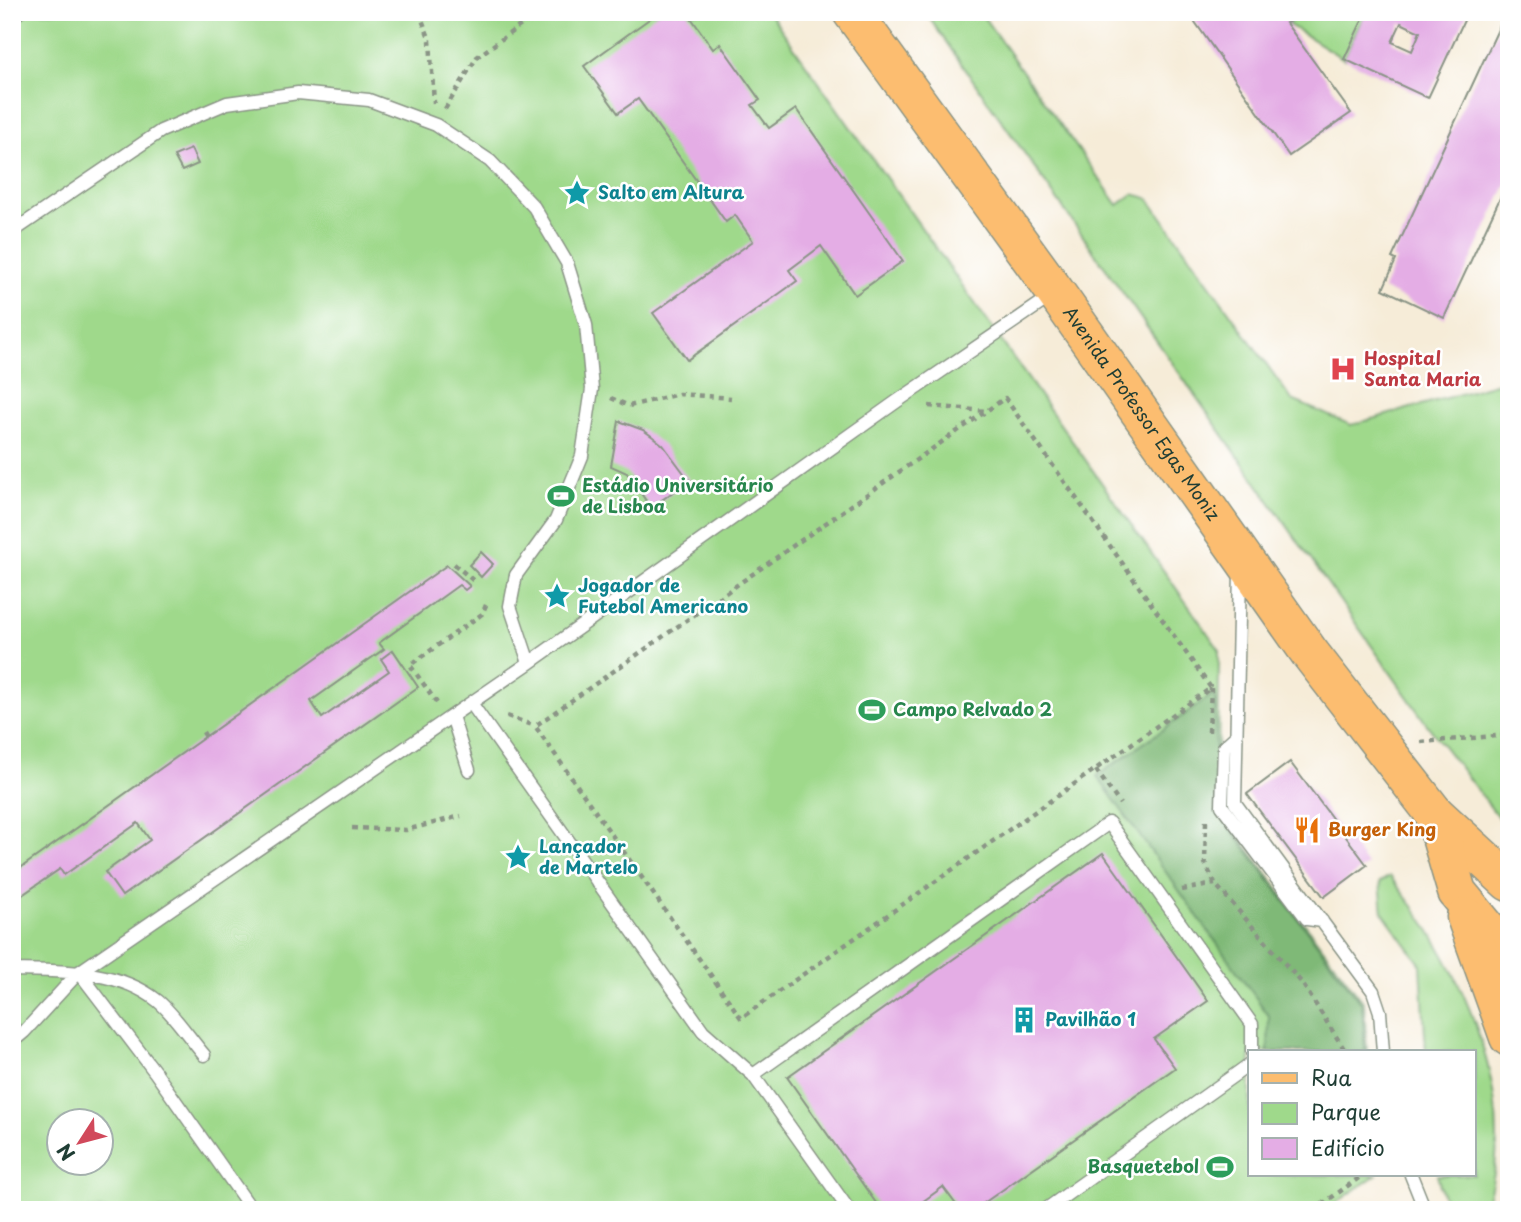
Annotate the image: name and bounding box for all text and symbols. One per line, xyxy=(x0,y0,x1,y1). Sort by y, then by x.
place icon: Salto em Altura xyxy=(562,178,592,208)
place label: Salto em Altura xyxy=(598,178,744,205)
street label: Avenida Professor Egas Moniz xyxy=(1057,300,1228,526)
place label: Hospital Santa Maria xyxy=(1364,344,1482,392)
hospital icon: Hospital Santa Maria xyxy=(1328,354,1358,384)
place label: Estádio Universitário de Lisboa xyxy=(582,471,774,519)
sports icon: Estádio Universitário de Lisboa xyxy=(546,481,576,511)
place label: Jogador de Futebol Americano xyxy=(578,571,748,619)
place icon: Jogador de Futebol Americano xyxy=(542,581,572,611)
sports icon: Campo Relvado 2 xyxy=(857,695,887,725)
place label: Campo Relvado 2 xyxy=(893,695,1052,722)
restaurant icon: Burger King xyxy=(1292,815,1322,845)
place label: Burger King xyxy=(1328,815,1436,842)
place label: Lançador de Martelo xyxy=(539,832,638,880)
place icon: Lançador de Martelo xyxy=(503,842,533,872)
building icon: Pavilhão 1 xyxy=(1009,1005,1039,1035)
place label: Pavilhão 1 xyxy=(1045,1005,1136,1032)
legend xyxy=(1248,1050,1476,1176)
text: Rua xyxy=(1311,1061,1352,1093)
text: Parque xyxy=(1311,1095,1381,1127)
north arrow xyxy=(46,1106,116,1176)
text: Edifício xyxy=(1311,1131,1385,1163)
text: N xyxy=(50,1138,81,1167)
place label: Basquetebol xyxy=(1087,1152,1199,1179)
sports icon: Basquetebol xyxy=(1205,1152,1235,1182)

